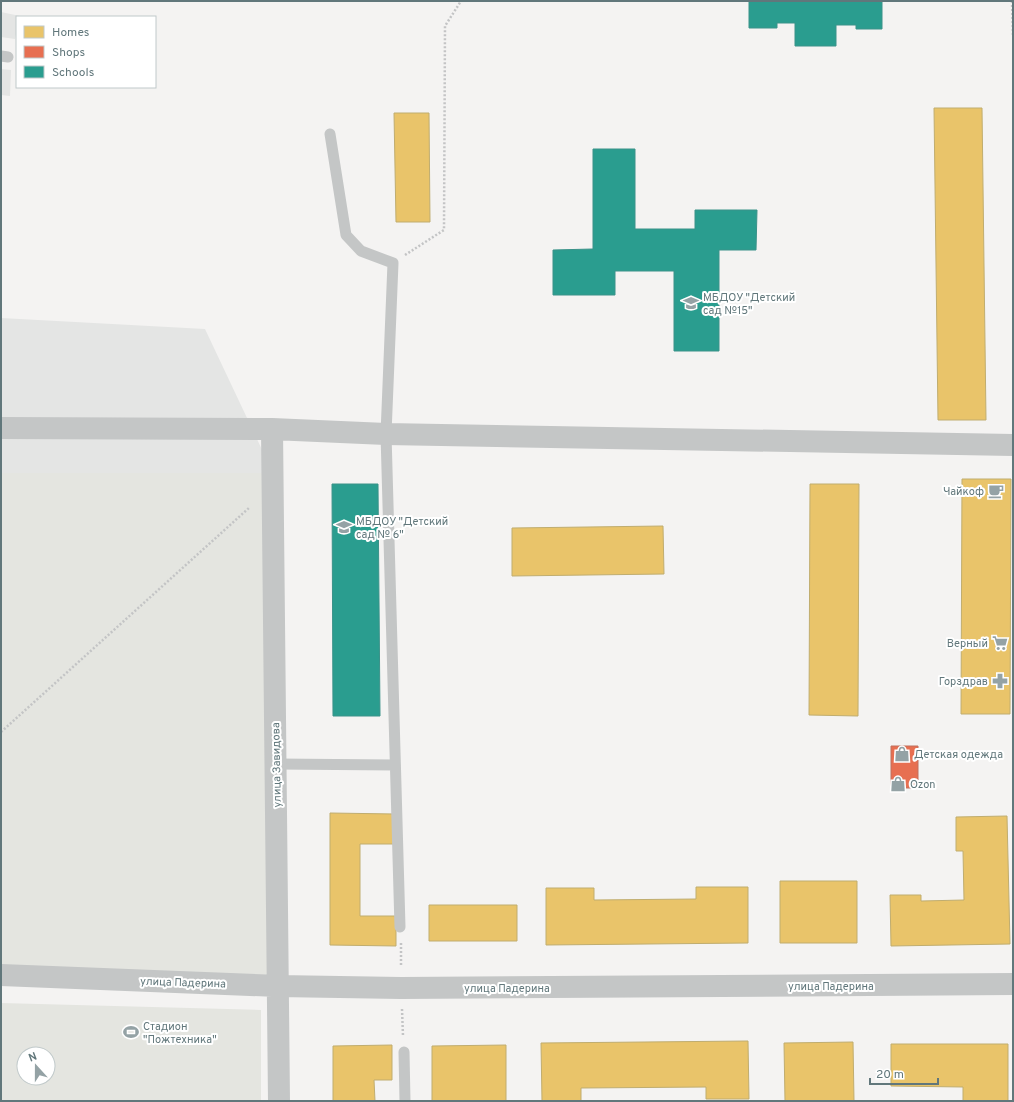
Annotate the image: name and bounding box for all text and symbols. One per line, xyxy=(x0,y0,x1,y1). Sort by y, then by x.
legend xyxy=(16,16,156,88)
text: Homes xyxy=(52,25,89,41)
text: Shops xyxy=(52,45,85,61)
text: Schools xyxy=(52,65,94,81)
place label: МБДОУ "Детский сад №15" xyxy=(703,291,795,318)
school or university icon: МБДОУ "Детский сад №15" xyxy=(682,294,700,312)
cafe icon: Чайкоф xyxy=(987,482,1005,500)
place label: Чайкоф xyxy=(943,485,984,499)
place label: МБДОУ "Детский сад № 6" xyxy=(356,515,448,542)
school or university icon: МБДОУ "Детский сад № 6" xyxy=(335,518,353,536)
supermarket icon: Верный xyxy=(991,634,1009,652)
place label: Верный xyxy=(947,637,988,651)
pharmacy icon: Горздрав xyxy=(991,672,1009,690)
place label: Горздрав xyxy=(939,675,988,689)
street label: улица Завидова xyxy=(269,722,285,808)
shop icon: Детская одежда xyxy=(893,745,911,763)
place label: Детская одежда xyxy=(914,748,1003,762)
shop icon: Ozon xyxy=(889,775,907,793)
place label: Ozon xyxy=(910,778,936,792)
street label: улица Падерина xyxy=(140,975,226,991)
street label: улица Падерина xyxy=(788,980,874,994)
street label: улица Падерина xyxy=(464,982,550,996)
place label: Стадион "Пожтехника" xyxy=(143,1020,217,1047)
sports icon: Стадион "Пожтехника" xyxy=(122,1023,140,1041)
north arrow xyxy=(16,1046,56,1086)
text: N xyxy=(27,1050,39,1066)
scale bar xyxy=(870,1060,938,1086)
text: 20 m xyxy=(876,1067,904,1083)

